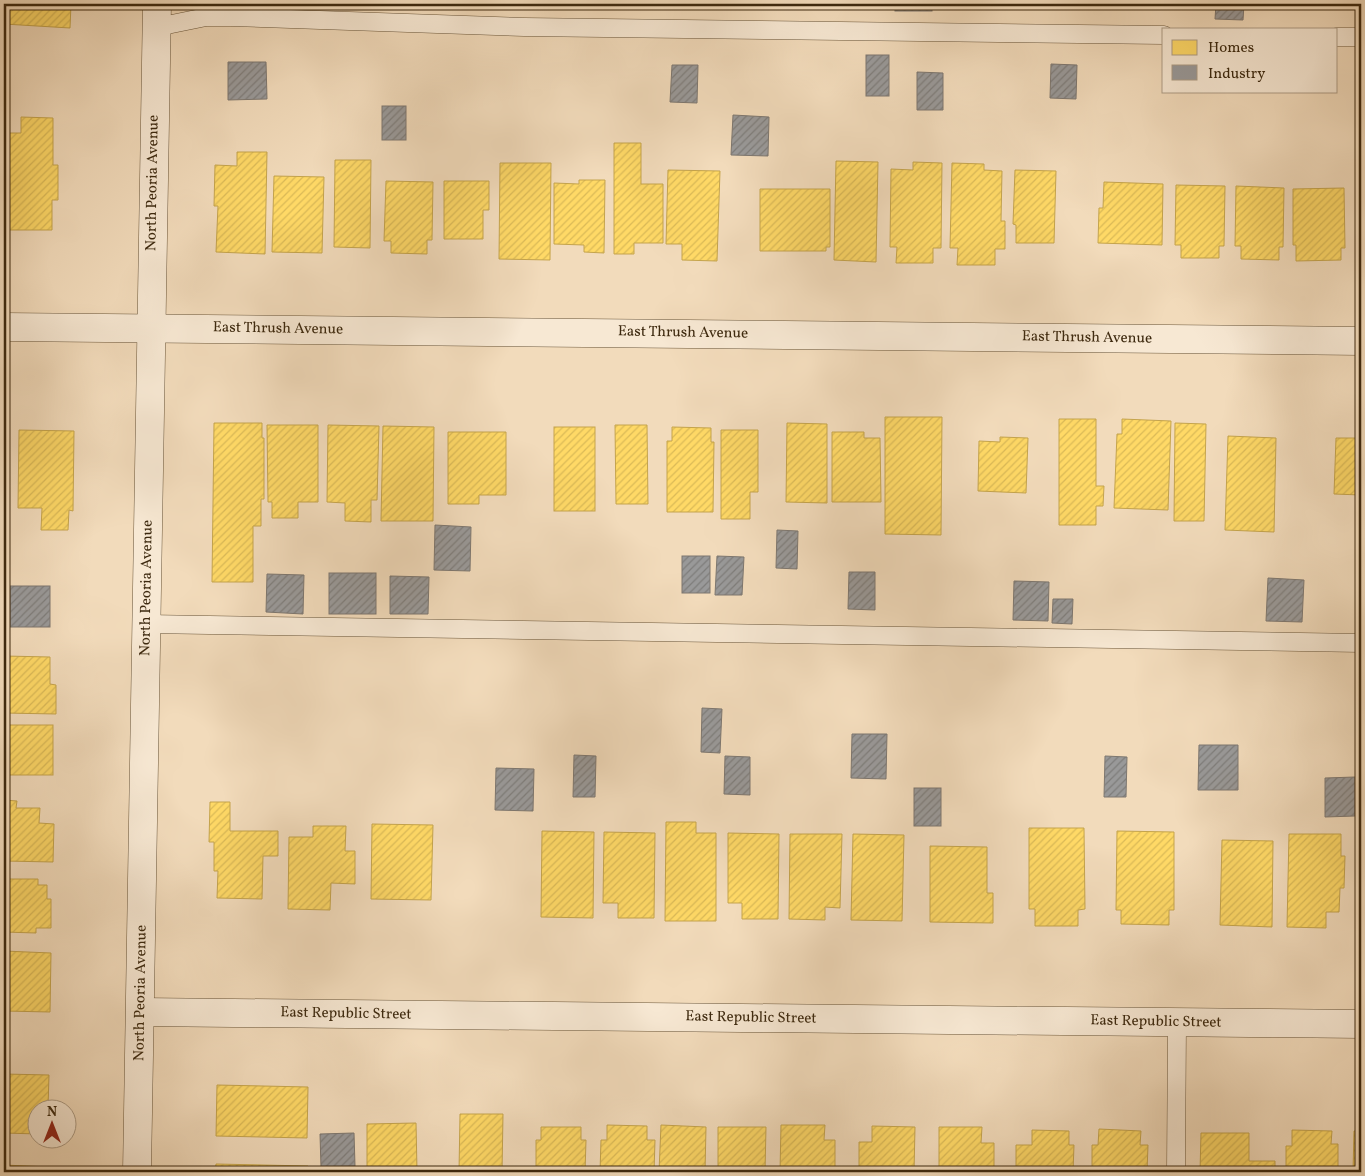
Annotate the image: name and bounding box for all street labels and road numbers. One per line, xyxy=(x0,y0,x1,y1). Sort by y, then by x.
street label: North Peoria Avenue xyxy=(141,115,165,251)
street label: East Thrush Avenue xyxy=(213,317,343,341)
street label: East Thrush Avenue xyxy=(618,321,748,345)
street label: East Thrush Avenue xyxy=(1022,326,1152,350)
street label: North Peoria Avenue xyxy=(135,520,159,656)
street label: North Peoria Avenue xyxy=(129,925,153,1061)
street label: East Republic Street xyxy=(280,1002,412,1026)
street label: East Republic Street xyxy=(685,1006,817,1030)
street label: East Republic Street xyxy=(1090,1010,1222,1034)

